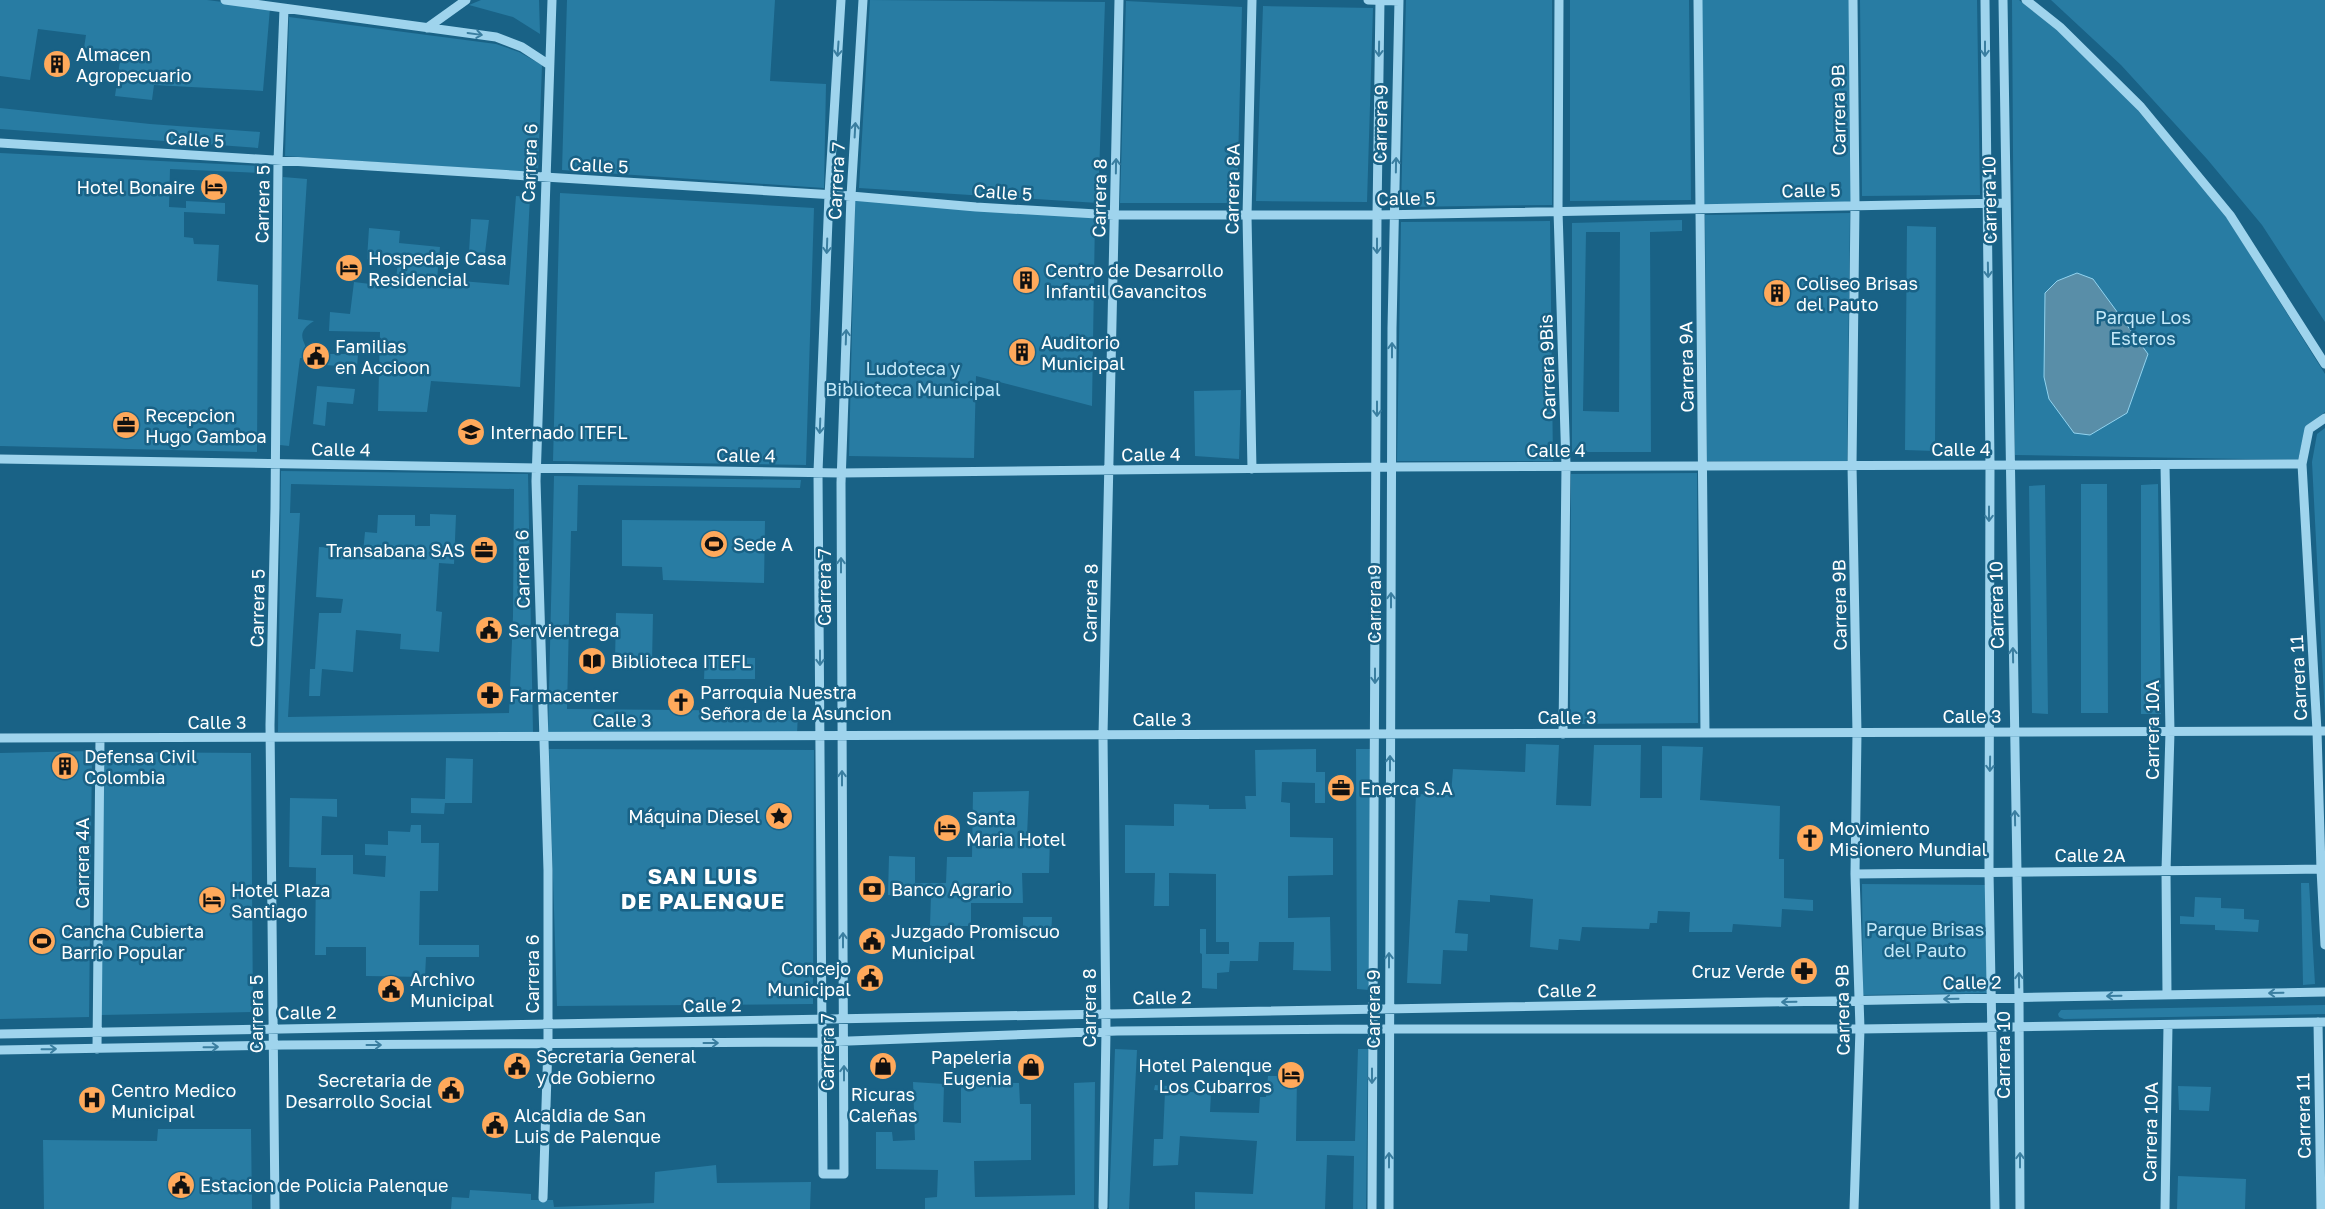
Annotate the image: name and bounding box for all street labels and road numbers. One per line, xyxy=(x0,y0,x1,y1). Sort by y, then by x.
street label: Carrera 9B xyxy=(1826,64,1850,156)
street label: Carrera 9 xyxy=(1368,84,1392,164)
street label: Carrera 6 xyxy=(517,123,541,203)
street label: Calle 5 xyxy=(165,126,225,152)
street label: Carrera 7 xyxy=(823,142,849,220)
street label: Carrera 8A xyxy=(1220,143,1244,235)
street label: Calle 5 xyxy=(569,152,629,178)
street label: Carrera 10 xyxy=(1977,156,2001,244)
street label: Carrera 8 xyxy=(1087,158,1111,238)
street label: Carrera 5 xyxy=(250,164,274,244)
street label: Calle 5 xyxy=(1781,178,1841,202)
street label: Calle 5 xyxy=(973,179,1033,205)
street label: Calle 5 xyxy=(1376,186,1436,210)
street label: Carrera 9Bis xyxy=(1534,314,1560,420)
street label: Carrera 9A xyxy=(1674,321,1698,413)
street label: Calle 4 xyxy=(311,437,371,461)
street label: Calle 4 xyxy=(1931,438,1991,460)
street label: Calle 4 xyxy=(1526,439,1586,461)
street label: Calle 4 xyxy=(1121,442,1181,466)
street label: Calle 4 xyxy=(716,443,776,467)
street label: Carrera 6 xyxy=(510,529,534,609)
street label: Carrera 7 xyxy=(813,548,835,626)
street label: Carrera 9B xyxy=(1827,559,1851,651)
street label: Carrera 10 xyxy=(1984,561,2008,649)
street label: Carrera 8 xyxy=(1078,563,1102,643)
street label: Carrera 9 xyxy=(1363,564,1385,644)
street label: Carrera 5 xyxy=(245,568,269,648)
street label: Carrera 11 xyxy=(2285,634,2311,721)
street label: Carrera 10A xyxy=(2141,680,2163,780)
street label: Calle 3 xyxy=(1942,705,2002,727)
street label: Calle 3 xyxy=(1537,706,1597,728)
street label: Calle 3 xyxy=(1132,708,1192,730)
street label: Calle 3 xyxy=(592,709,652,731)
street label: Calle 3 xyxy=(187,711,247,733)
street label: Carrera 4A xyxy=(71,817,93,909)
street label: Calle 2A xyxy=(2054,844,2126,866)
street label: Carrera 6 xyxy=(521,934,543,1014)
street label: Carrera 9B xyxy=(1830,964,1854,1056)
street label: Carrera 8 xyxy=(1078,968,1100,1048)
street label: Carrera 9 xyxy=(1362,969,1384,1049)
street label: Calle 2 xyxy=(1942,970,2002,994)
street label: Carrera 5 xyxy=(245,975,267,1053)
street label: Calle 2 xyxy=(1537,978,1597,1002)
street label: Calle 2 xyxy=(1132,985,1192,1009)
street label: Calle 2 xyxy=(682,993,742,1017)
street label: Calle 2 xyxy=(277,1000,337,1024)
street label: Carrera 10 xyxy=(1992,1011,2014,1099)
street label: Carrera 7 xyxy=(816,1013,838,1091)
street label: Carrera 11 xyxy=(2291,1073,2315,1159)
street label: Carrera 10A xyxy=(2138,1082,2162,1182)

